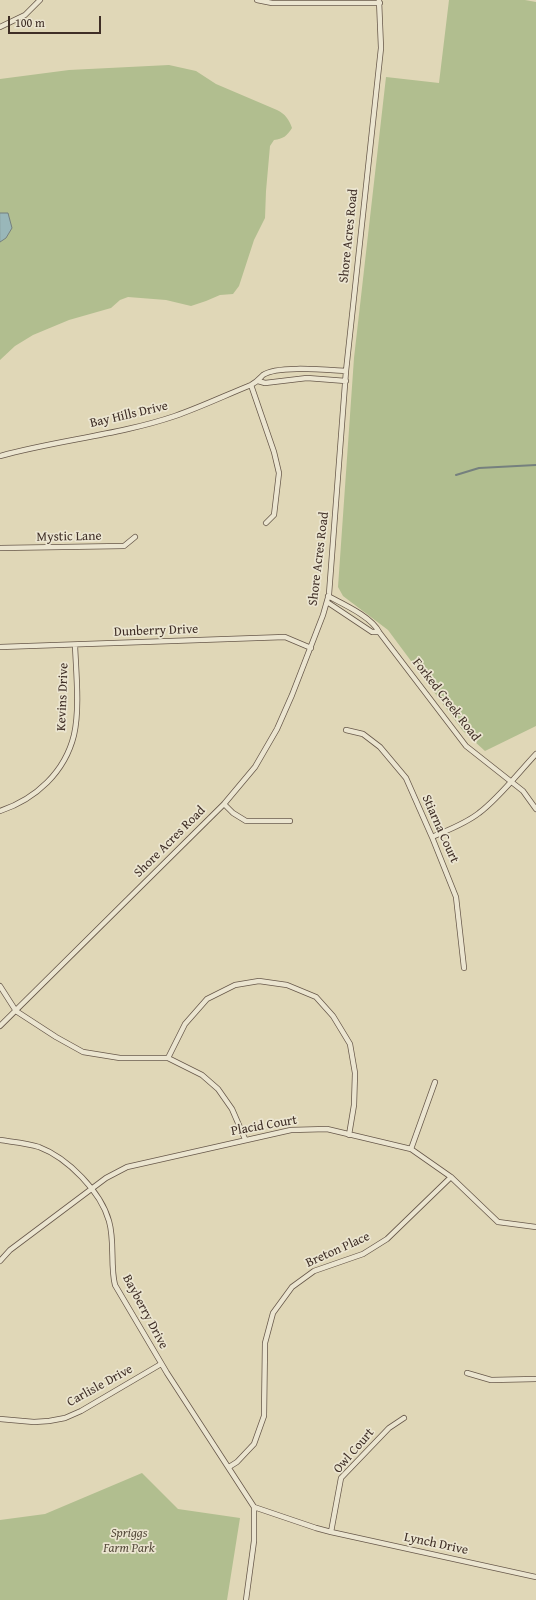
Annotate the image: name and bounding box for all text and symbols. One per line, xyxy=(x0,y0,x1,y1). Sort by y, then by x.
scale bar xyxy=(10,8,103,34)
text: 100 m xyxy=(15,14,45,31)
street label: Shore Acres Road xyxy=(336,188,362,284)
street label: Bay Hills Drive xyxy=(88,398,170,432)
street label: Shore Acres Road xyxy=(305,511,333,607)
street label: Mystic Lane xyxy=(36,529,102,545)
street label: Dunberry Drive xyxy=(114,622,198,640)
street label: Forked Creek Road xyxy=(409,655,483,745)
street label: Kevins Drive xyxy=(54,663,72,731)
street label: Stiarna Court xyxy=(418,792,462,866)
street label: Shore Acres Road xyxy=(131,803,209,881)
street label: Placid Court xyxy=(230,1113,298,1139)
street label: Breton Place xyxy=(303,1229,373,1271)
street label: Bayberry Drive xyxy=(119,1272,171,1352)
street label: Carlisle Drive xyxy=(64,1362,136,1410)
street label: Owl Court xyxy=(330,1425,378,1477)
park label: Spriggs Farm Park xyxy=(103,1526,155,1557)
street label: Lynch Drive xyxy=(403,1530,469,1558)

